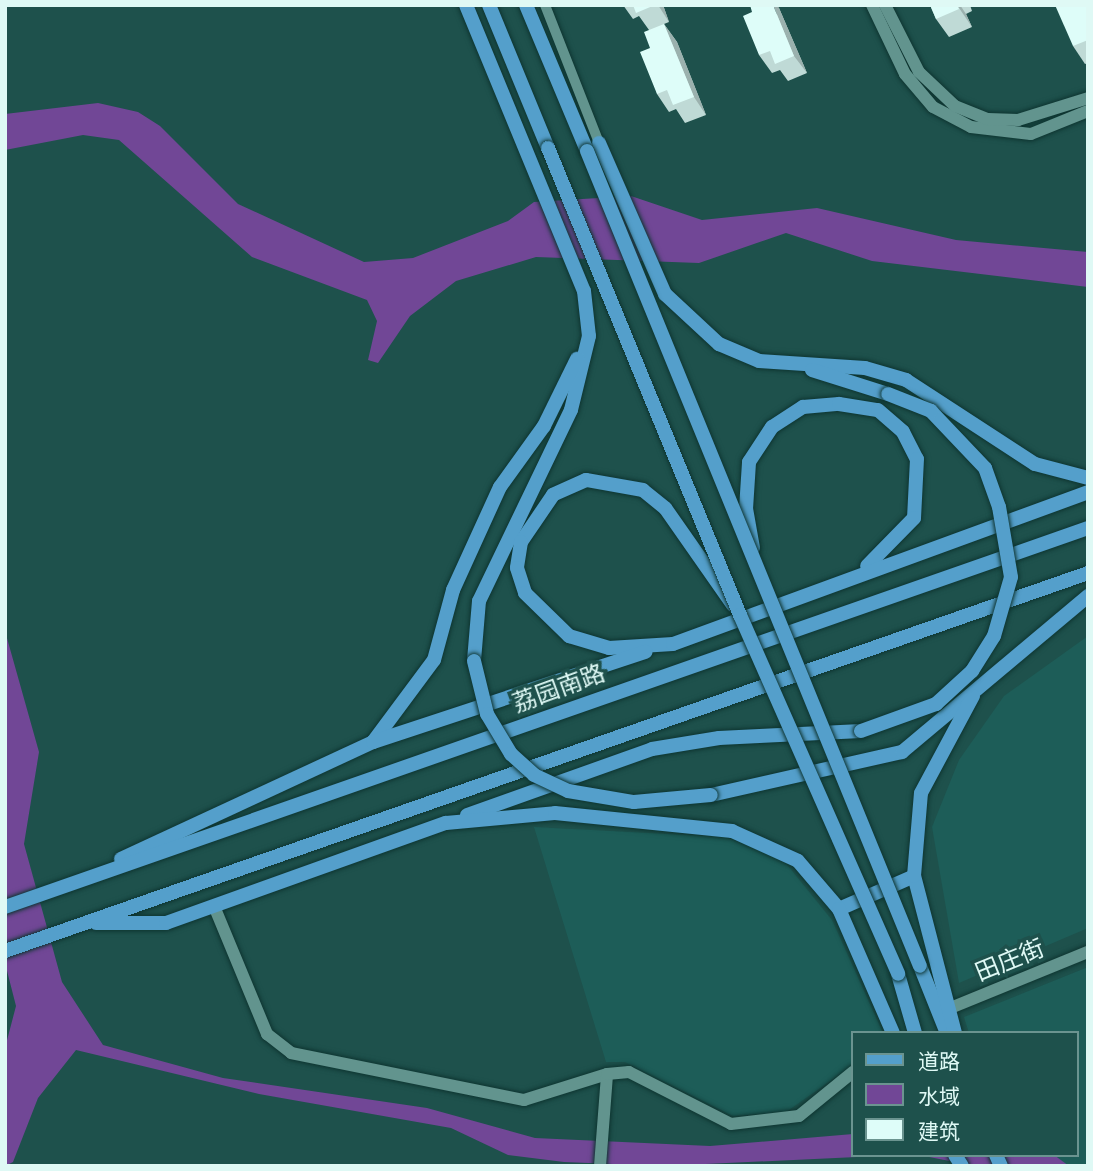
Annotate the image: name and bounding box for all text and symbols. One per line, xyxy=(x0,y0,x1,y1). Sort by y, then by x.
street label: 荔园南路 xyxy=(509,659,609,719)
street label: 田庄街 xyxy=(971,934,1049,988)
legend xyxy=(852,1031,1079,1157)
text: 道路 xyxy=(918,1050,960,1074)
text: 水域 xyxy=(918,1085,960,1109)
text: 建筑 xyxy=(918,1120,960,1144)

